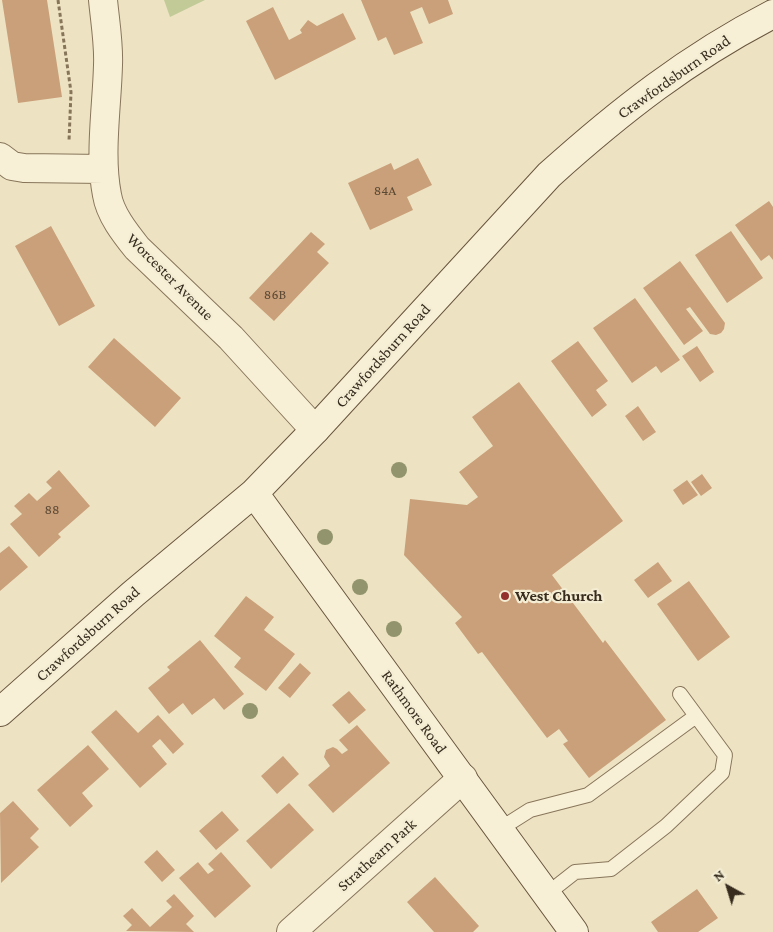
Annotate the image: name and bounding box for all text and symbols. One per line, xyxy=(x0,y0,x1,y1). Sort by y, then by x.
street label: Crawfordsburn Road xyxy=(614,31,734,123)
house number: 84A xyxy=(374,183,396,199)
street label: Worcester Avenue xyxy=(122,229,218,325)
house number: 86B xyxy=(264,287,286,303)
street label: Crawfordsburn Road xyxy=(331,300,435,412)
house number: 88 xyxy=(44,502,60,518)
street label: Crawfordsburn Road xyxy=(32,582,144,686)
place label: West Church xyxy=(515,586,602,606)
marker: West Church xyxy=(499,590,511,602)
street label: Rathmore Road xyxy=(377,666,451,758)
street label: Strathearn Park xyxy=(334,815,420,895)
north arrow xyxy=(703,862,753,912)
text: N xyxy=(710,866,727,885)

